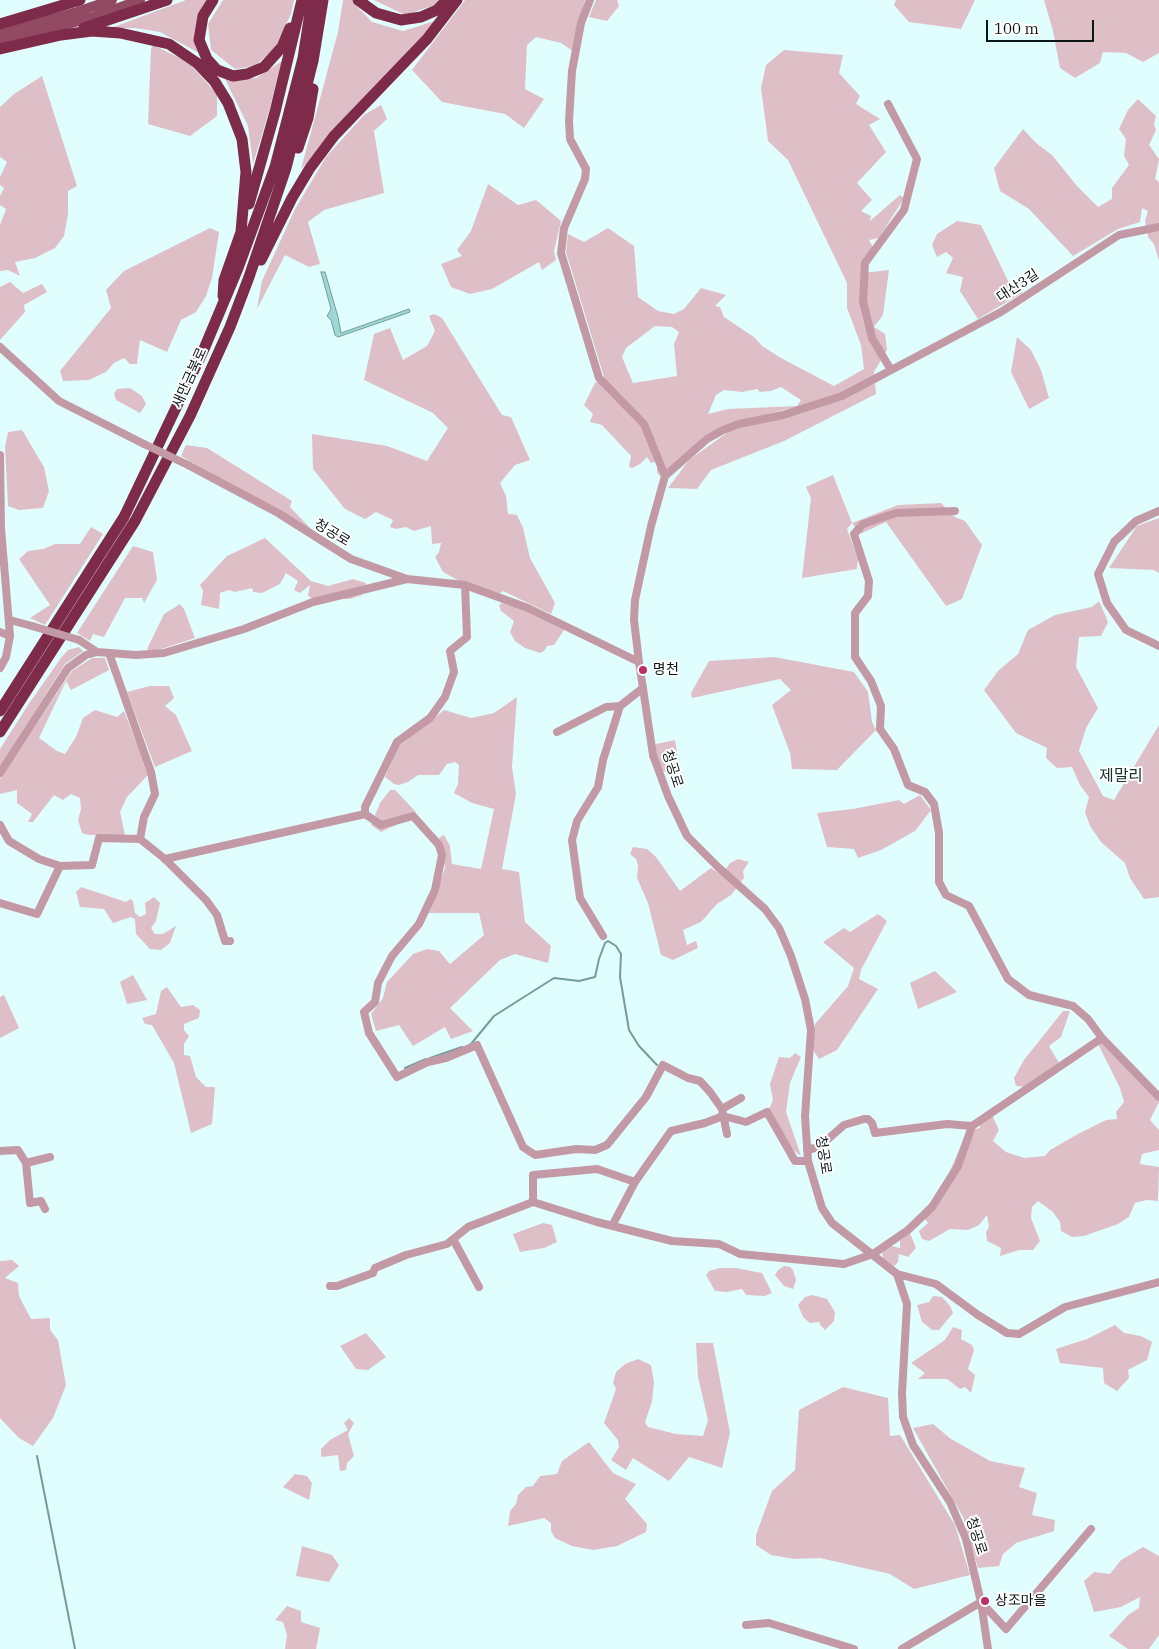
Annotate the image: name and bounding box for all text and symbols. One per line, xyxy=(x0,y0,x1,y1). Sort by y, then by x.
scale bar xyxy=(989,10,1096,42)
text: 100 m xyxy=(994,19,1039,38)
street label: 대산3길 xyxy=(994,266,1042,306)
street label: 새만금북로 xyxy=(169,345,211,411)
street label: 청공로 xyxy=(311,516,353,550)
place label: 명천 xyxy=(653,662,679,678)
marker: 명천 xyxy=(637,664,649,676)
street label: 청공로 xyxy=(658,748,686,790)
district label: 제말리 xyxy=(1099,766,1143,786)
street label: 청공로 xyxy=(812,1135,834,1175)
street label: 청공로 xyxy=(962,1515,990,1557)
place label: 상조마을 xyxy=(995,1593,1047,1609)
marker: 상조마을 xyxy=(979,1595,991,1607)

